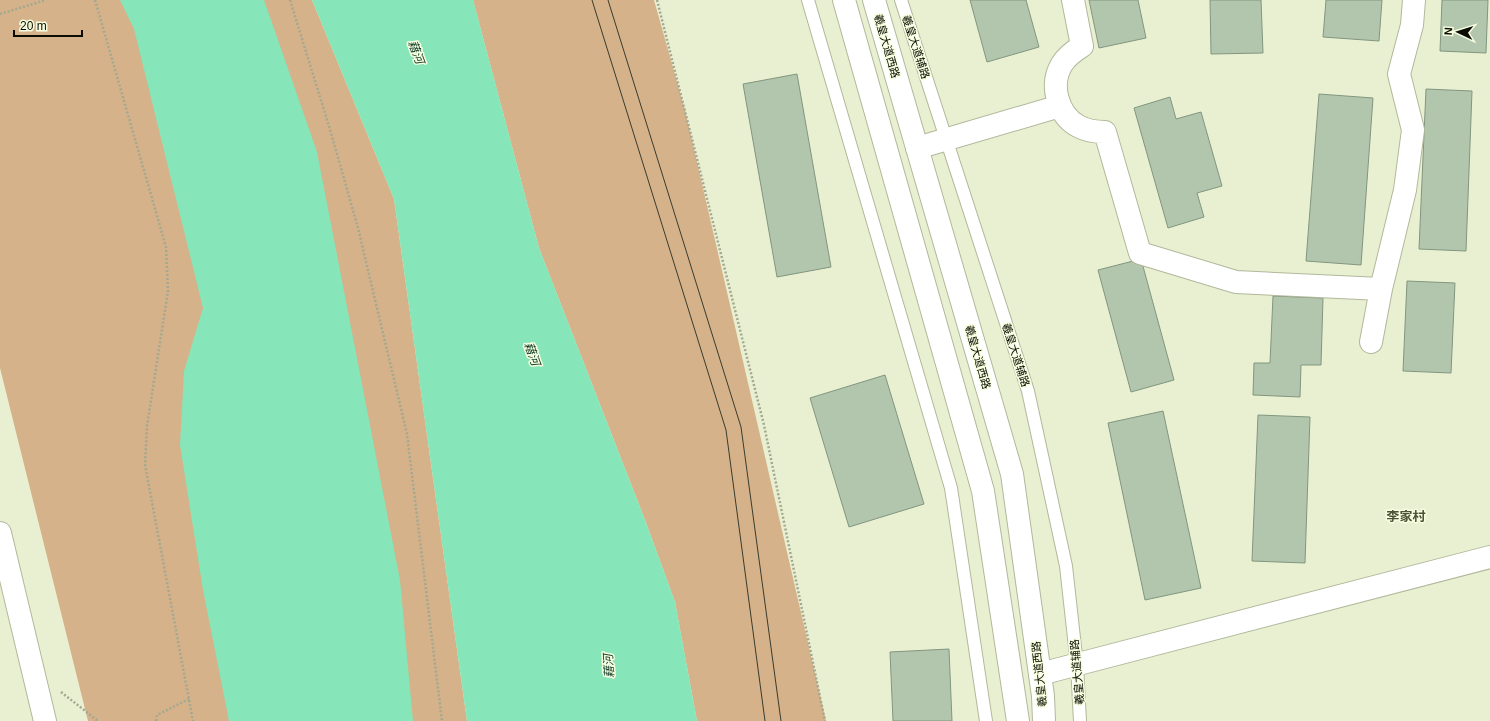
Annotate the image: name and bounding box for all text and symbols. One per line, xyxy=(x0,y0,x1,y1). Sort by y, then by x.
scale bar xyxy=(14,12,82,38)
north arrow xyxy=(1438,12,1478,52)
street label: 羲皇大道西路 xyxy=(872,13,902,79)
street label: 羲皇大道辅路 xyxy=(900,14,932,80)
text: 20 m xyxy=(20,19,47,33)
text: N xyxy=(1442,27,1454,36)
water label: 藉河 xyxy=(405,38,428,68)
street label: 羲皇大道辅路 xyxy=(1000,322,1032,388)
street label: 羲皇大道西路 xyxy=(963,324,993,390)
water label: 藉河 xyxy=(521,340,543,370)
district label: 李家村 xyxy=(1386,509,1426,524)
street label: 羲皇大道辅路 xyxy=(1068,639,1086,705)
street label: 羲皇大道西路 xyxy=(1030,641,1048,707)
water label: 藉河 xyxy=(601,652,617,678)

